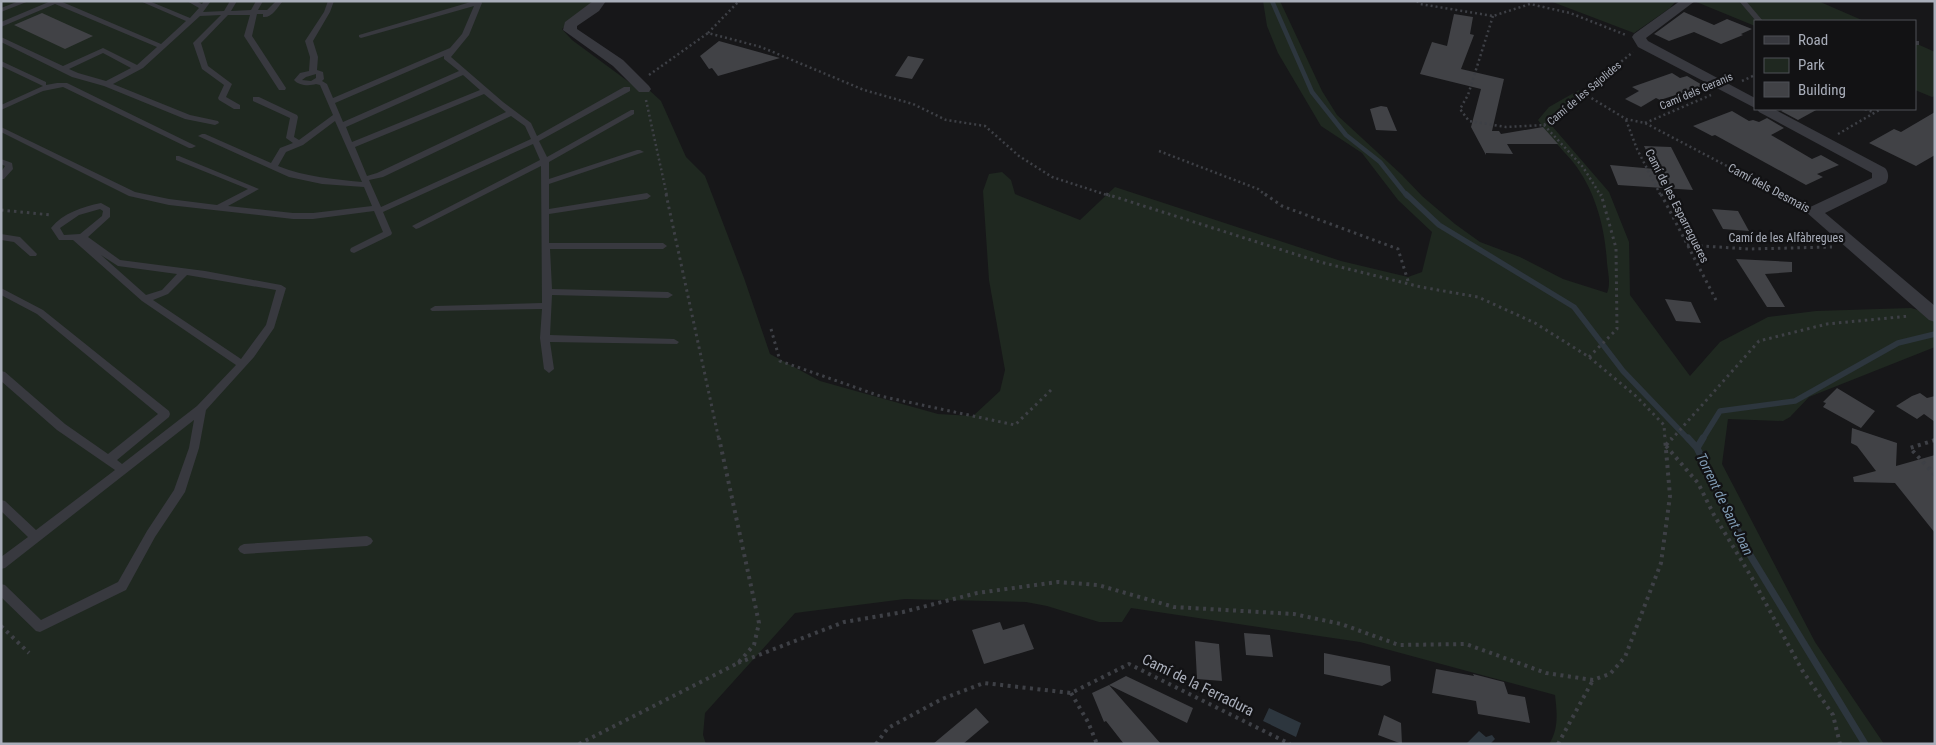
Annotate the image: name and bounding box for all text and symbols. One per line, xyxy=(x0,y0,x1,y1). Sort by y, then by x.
legend xyxy=(1754,20,1916,110)
text: Road xyxy=(1798,31,1828,49)
text: Park xyxy=(1798,56,1825,74)
street label: Camí de les Sajolides xyxy=(1545,59,1624,128)
street label: Camí dels Geranis xyxy=(1658,70,1735,113)
text: Building xyxy=(1798,81,1846,99)
street label: Camí de les Esparragueres xyxy=(1642,147,1712,265)
street label: Camí dels Desmais xyxy=(1726,161,1812,215)
street label: Camí de les Alfàbregues xyxy=(1728,231,1844,245)
water label: Torrent de Sant Joan xyxy=(1693,450,1757,558)
street label: Camí de la Ferradura xyxy=(1139,650,1257,720)

